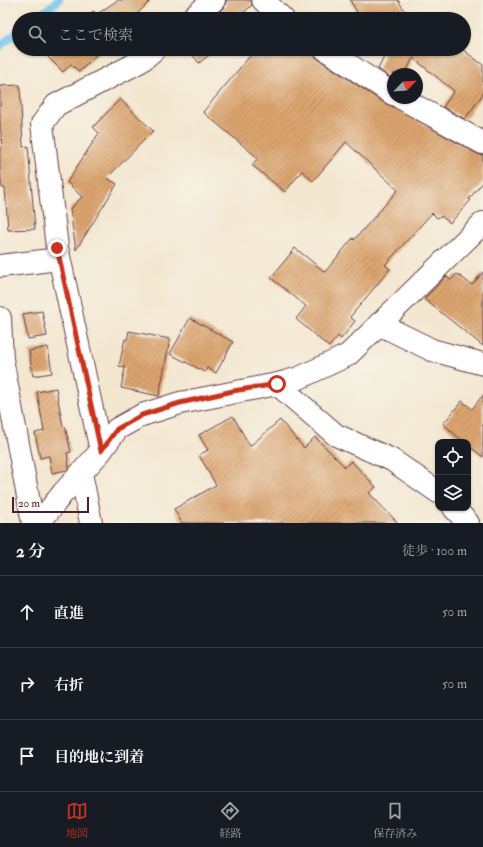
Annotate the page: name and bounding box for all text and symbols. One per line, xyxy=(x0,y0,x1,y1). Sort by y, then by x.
search box xyxy=(12,12,471,56)
icon: search xyxy=(26,23,48,45)
text: ここで検索 xyxy=(58,26,133,45)
north arrow xyxy=(387,68,423,104)
route end xyxy=(48,239,66,257)
route start xyxy=(268,375,286,393)
map controls xyxy=(435,439,471,511)
button: locate xyxy=(435,439,471,475)
button: layers xyxy=(435,475,471,511)
scale bar xyxy=(12,495,89,514)
text: 20 m xyxy=(18,497,40,510)
text: 2 分 xyxy=(16,541,45,562)
text: 徒歩 · 100 m xyxy=(402,543,467,559)
icon: ahead xyxy=(16,601,38,623)
text: 直進 xyxy=(54,604,84,623)
text: 50 m xyxy=(442,604,467,620)
icon: right xyxy=(16,673,38,695)
text: 右折 xyxy=(54,676,84,695)
text: 50 m xyxy=(442,676,467,692)
icon: arrive xyxy=(16,745,38,767)
text: 目的地に到着 xyxy=(54,748,144,767)
tab: 地図 xyxy=(66,800,88,840)
tab: 経路 xyxy=(219,800,241,840)
tab: 保存済み xyxy=(373,800,417,840)

